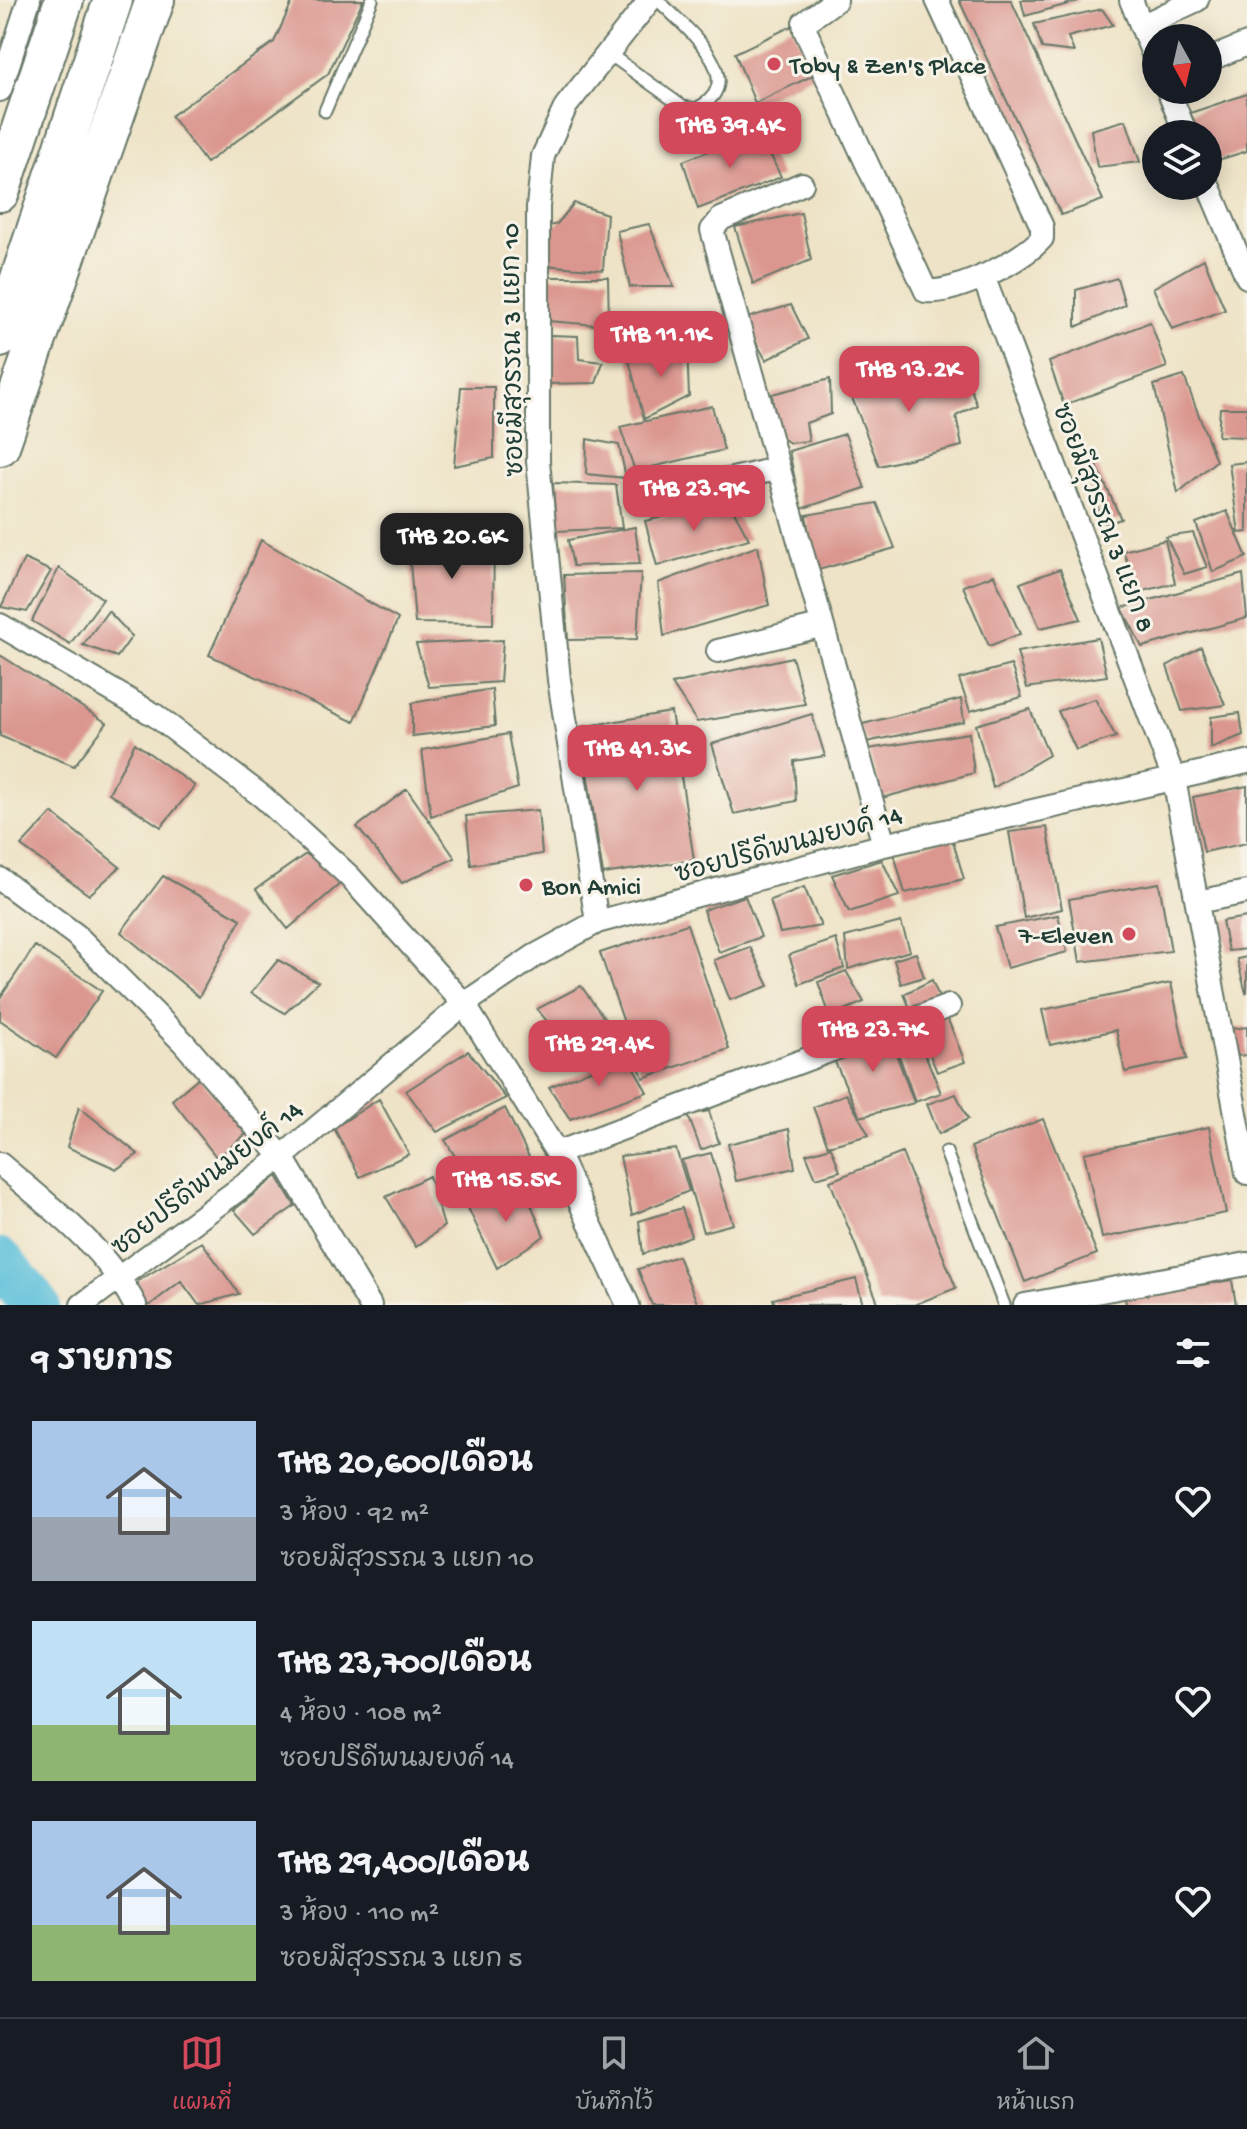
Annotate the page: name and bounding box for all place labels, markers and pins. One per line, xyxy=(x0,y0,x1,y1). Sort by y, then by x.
place label: Toby & Zen's Place xyxy=(788,53,987,84)
marker: Toby & Zen's Place xyxy=(765,55,783,73)
pin: THB 39.4K xyxy=(638,102,822,170)
pin: THB 11.1K xyxy=(569,311,753,379)
pin: THB 13.2K xyxy=(817,346,1001,414)
pin: THB 23.9K xyxy=(602,465,786,533)
pin: THB 20.6K xyxy=(360,513,544,581)
pin: THB 41.3K xyxy=(545,725,729,793)
place label: Bon Amici xyxy=(541,874,641,905)
marker: Bon Amici xyxy=(517,876,535,894)
place label: 7-Eleven xyxy=(1018,923,1114,954)
marker: 7-Eleven xyxy=(1120,925,1138,943)
pin: THB 23.7K xyxy=(781,1006,965,1074)
pin: THB 29.4K xyxy=(507,1020,691,1088)
pin: THB 15.5K xyxy=(414,1156,598,1224)

